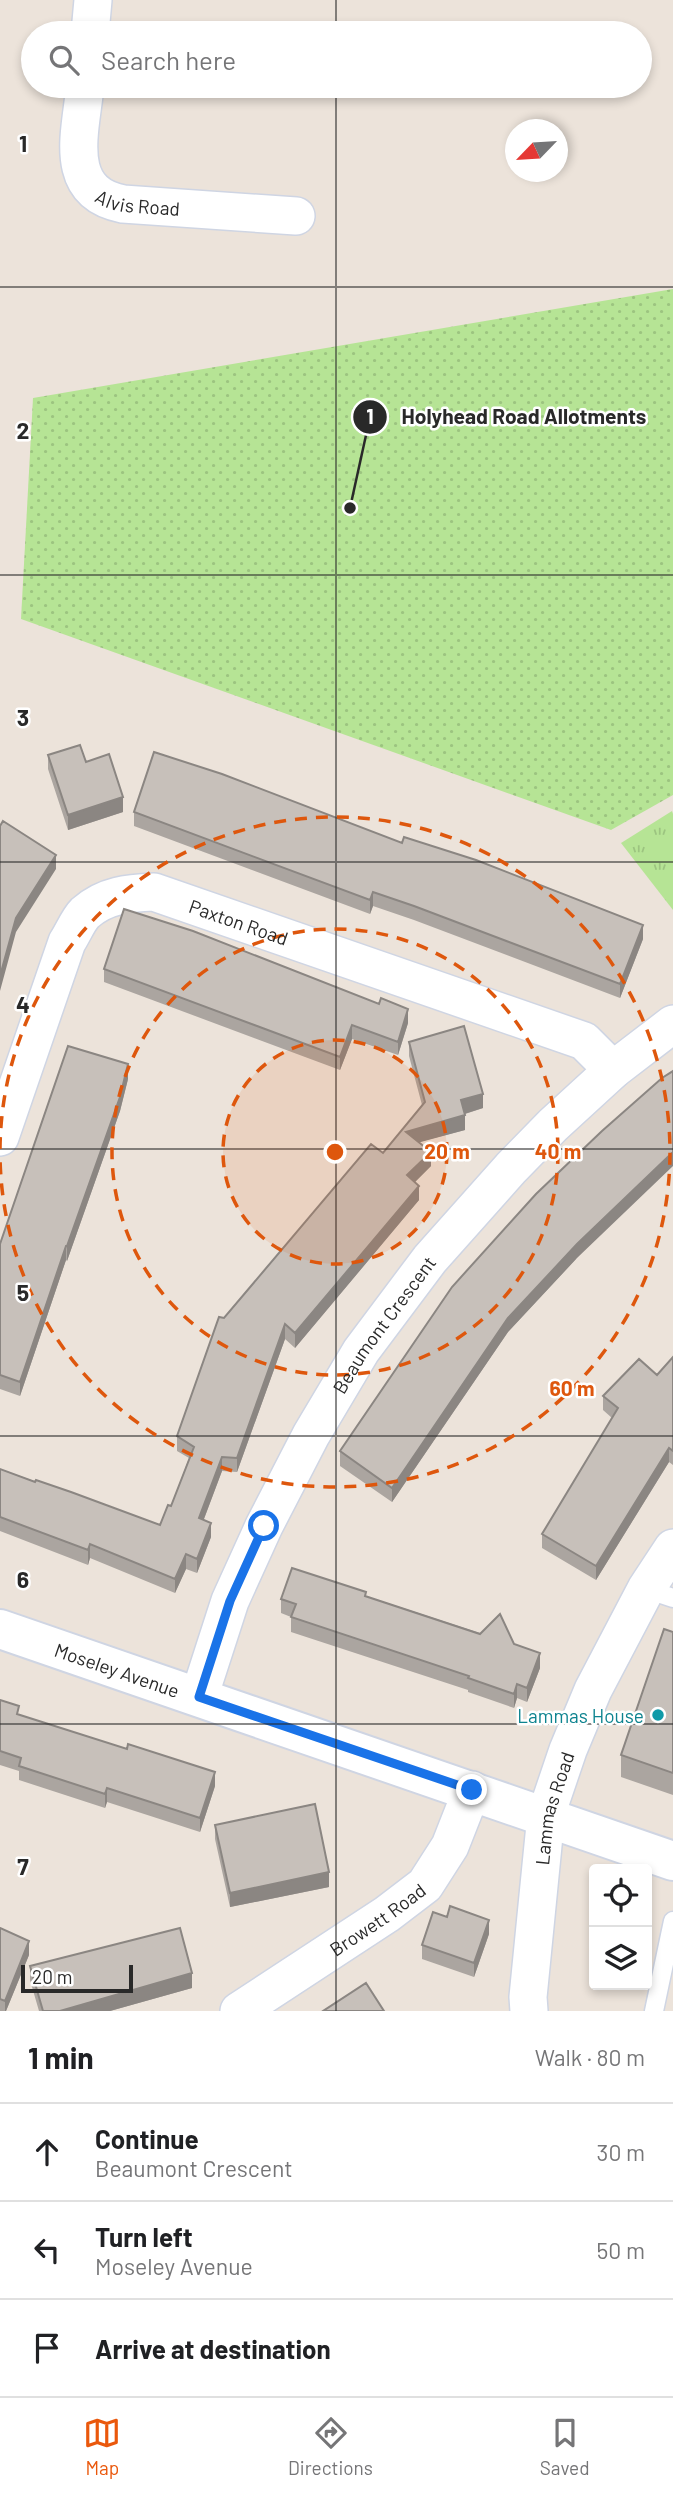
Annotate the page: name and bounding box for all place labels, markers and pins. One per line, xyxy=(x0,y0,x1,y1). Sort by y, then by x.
callout: Holyhead Road Allotments xyxy=(353,396,661,438)
centre of rings xyxy=(323,1140,347,1164)
place label: Lammas House xyxy=(517,1704,644,1727)
marker: Lammas House xyxy=(650,1707,666,1723)

